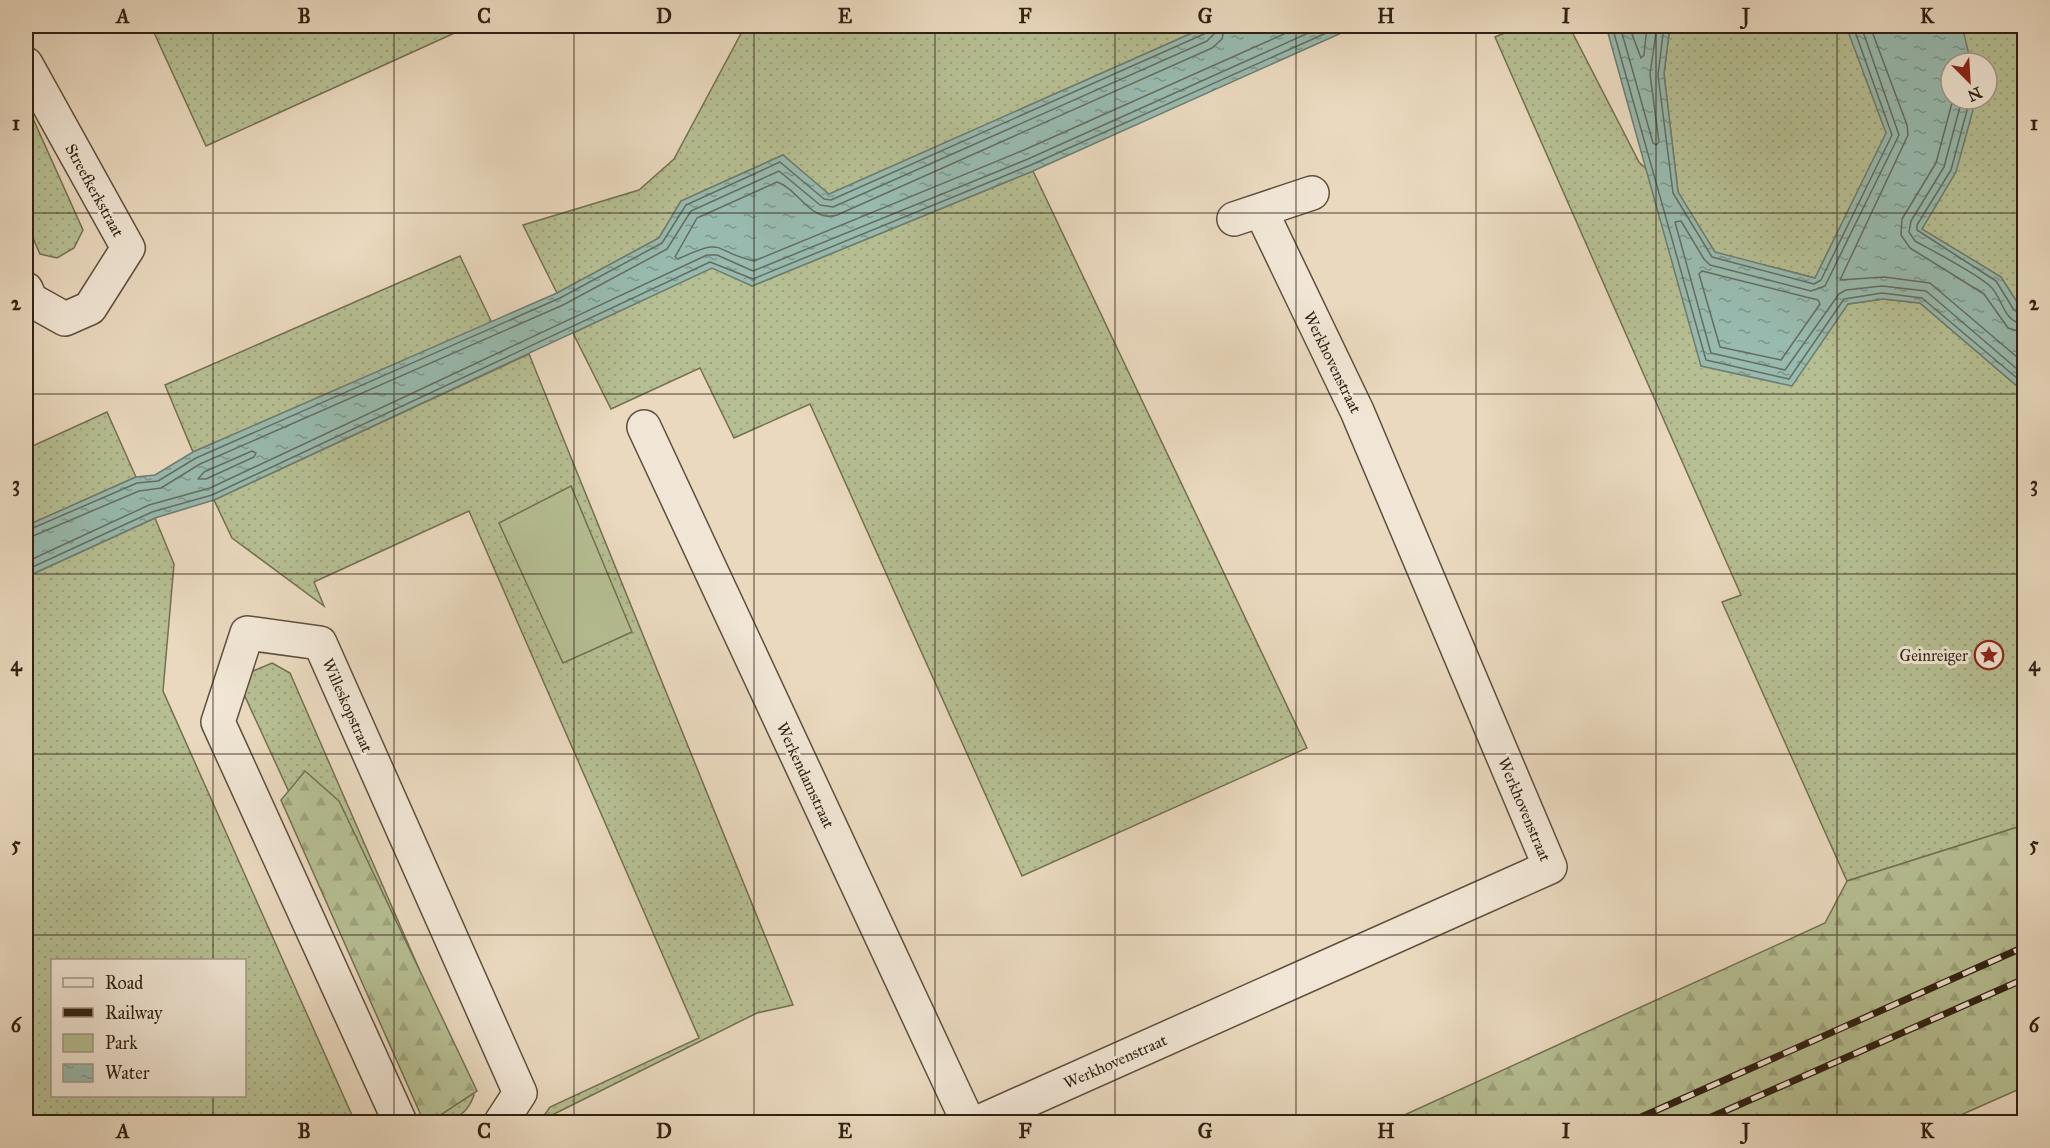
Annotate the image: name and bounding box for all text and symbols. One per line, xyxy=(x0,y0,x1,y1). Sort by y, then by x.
text: A xyxy=(114,4,130,28)
text: B xyxy=(297,4,311,28)
text: C xyxy=(477,4,491,28)
text: D xyxy=(656,4,672,28)
text: E xyxy=(838,4,853,28)
text: F xyxy=(1018,4,1032,28)
text: G xyxy=(1198,4,1213,28)
text: H xyxy=(1377,4,1395,28)
text: I xyxy=(1562,4,1571,28)
text: J xyxy=(1739,4,1751,30)
text: K xyxy=(1920,4,1935,28)
north arrow xyxy=(1939,51,1999,111)
text: N xyxy=(1964,83,1985,106)
text: 1 xyxy=(12,111,20,135)
text: 1 xyxy=(2030,111,2038,135)
street label: Streefkerkstraat xyxy=(61,140,128,240)
text: 2 xyxy=(11,291,22,315)
text: 2 xyxy=(2029,291,2040,315)
street label: Werkhovenstraat xyxy=(1300,308,1366,417)
text: 3 xyxy=(12,472,20,497)
text: 3 xyxy=(2030,472,2038,497)
place icon: Geinreiger xyxy=(1973,639,2005,671)
place label: Geinreiger xyxy=(1900,646,1968,666)
text: 4 xyxy=(10,652,22,677)
text: 4 xyxy=(2028,652,2040,677)
street label: Willeskopstraat xyxy=(318,655,377,755)
street label: Werkendamstraat xyxy=(773,719,839,831)
street label: Werkhovenstraat xyxy=(1494,754,1555,864)
text: 5 xyxy=(11,832,21,856)
text: 5 xyxy=(2029,832,2039,856)
legend xyxy=(51,959,246,1097)
text: Road xyxy=(105,972,143,994)
text: Railway xyxy=(105,1002,163,1024)
text: 6 xyxy=(11,1013,23,1037)
text: 6 xyxy=(2029,1013,2041,1037)
street label: Werkhovenstraat xyxy=(1061,1030,1170,1093)
text: Park xyxy=(105,1032,138,1054)
text: Water xyxy=(105,1062,150,1084)
text: A xyxy=(114,1119,130,1143)
text: B xyxy=(297,1119,311,1143)
text: C xyxy=(477,1119,491,1143)
text: D xyxy=(656,1119,672,1143)
text: E xyxy=(838,1119,853,1143)
text: F xyxy=(1018,1119,1032,1143)
text: G xyxy=(1198,1119,1213,1143)
text: H xyxy=(1377,1119,1395,1143)
text: I xyxy=(1562,1119,1571,1143)
text: J xyxy=(1739,1119,1751,1145)
text: K xyxy=(1920,1119,1935,1143)

